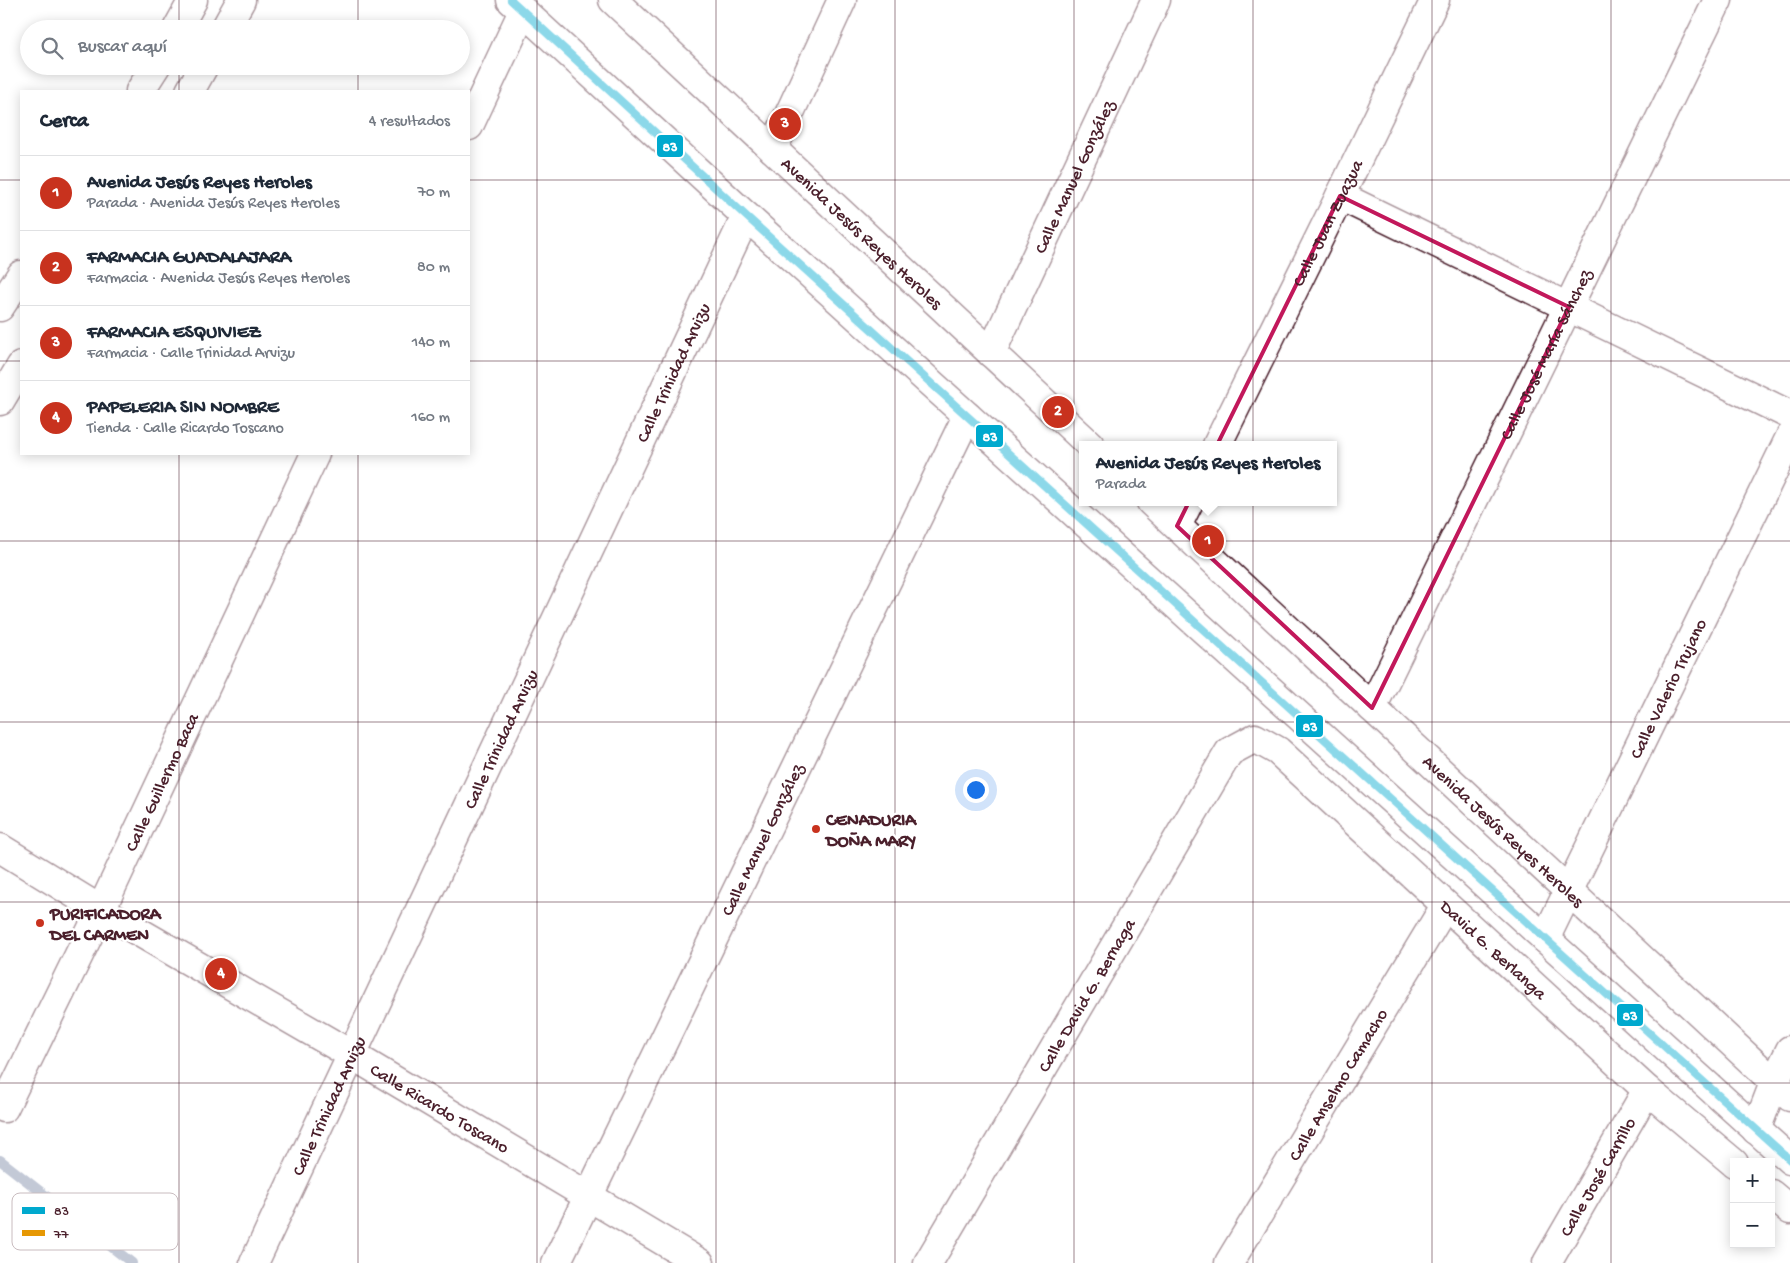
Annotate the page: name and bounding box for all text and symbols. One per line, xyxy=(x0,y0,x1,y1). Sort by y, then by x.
search box xyxy=(20,20,470,75)
icon: search xyxy=(38,34,66,62)
text: Buscar aquí xyxy=(78,36,167,59)
street label: Calle Manuel González xyxy=(1031,96,1121,257)
pin: 3 xyxy=(769,105,801,143)
text: Cerca xyxy=(40,110,88,135)
text: 4 resultados xyxy=(369,113,450,132)
line badge: 83 xyxy=(656,134,684,158)
text: 83 xyxy=(663,140,677,157)
street label: Avenida Jesús Reyes Heroles xyxy=(776,154,947,316)
street label: Calle Juan Zuazua xyxy=(1289,156,1369,291)
text: Avenida Jesús Reyes Heroles xyxy=(87,172,312,195)
text: 1 xyxy=(53,184,59,203)
text: 70 m xyxy=(417,184,450,203)
text: Parada · Avenida Jesús Reyes Heroles xyxy=(87,195,339,214)
text: FARMACIA GUADALAJARA xyxy=(87,247,291,270)
text: 2 xyxy=(52,259,60,278)
text: 80 m xyxy=(417,259,450,278)
street label: Calle José María Sánchez xyxy=(1497,265,1598,444)
text: Farmacia · Avenida Jesús Reyes Heroles xyxy=(87,270,350,289)
street label: Calle Trinidad Arvizu xyxy=(633,300,717,447)
text: FARMACIA ESQUIVIEZ xyxy=(87,322,261,345)
text: 3 xyxy=(52,334,60,353)
text: 140 m xyxy=(412,334,450,353)
text: Farmacia · Calle Trinidad Arvizu xyxy=(87,345,295,364)
pin: 2 xyxy=(1042,393,1074,431)
text: PAPELERIA SIN NOMBRE xyxy=(87,397,279,420)
text: 4 xyxy=(52,409,60,428)
text: 160 m xyxy=(411,409,450,428)
text: Tienda · Calle Ricardo Toscano xyxy=(87,420,284,439)
line badge: 83 xyxy=(975,424,1004,448)
text: 83 xyxy=(983,430,997,447)
popup xyxy=(1079,441,1337,506)
text: Avenida Jesús Reyes Heroles xyxy=(1096,453,1320,476)
text: Parada xyxy=(1096,476,1146,495)
pin: 1 xyxy=(1192,522,1224,560)
street label: Calle Valerio Trujano xyxy=(1627,616,1713,763)
street label: Calle Trinidad Arvizu xyxy=(461,666,544,813)
street label: Calle Guillermo Baca xyxy=(122,710,205,855)
line badge: 83 xyxy=(1295,714,1324,738)
text: 83 xyxy=(1303,720,1317,737)
street label: Avenida Jesús Reyes Heroles xyxy=(1417,752,1588,913)
street label: Calle Manuel González xyxy=(718,760,810,920)
your location xyxy=(963,777,989,803)
place label: CENADURIA DOÑA MARY xyxy=(824,811,917,853)
marker: CENADURIA DOÑA MARY xyxy=(810,823,822,835)
street label: David G. Berlanga xyxy=(1434,896,1550,1006)
place label: PURIFICADORA DEL CARMEN xyxy=(48,905,162,947)
street label: Calle David G. Bernaga xyxy=(1035,915,1142,1077)
marker: PURIFICADORA DEL CARMEN xyxy=(34,917,46,929)
pin: 4 xyxy=(205,955,237,993)
line badge: 83 xyxy=(1616,1003,1644,1027)
street label: Calle Anselmo Camacho xyxy=(1285,1005,1393,1166)
text: 83 xyxy=(1623,1009,1637,1026)
street label: Calle Trinidad Arvizu xyxy=(289,1033,372,1180)
street label: Calle Ricardo Toscano xyxy=(366,1060,512,1159)
street label: Calle José Carrillo xyxy=(1557,1114,1642,1241)
map controls xyxy=(1730,1158,1775,1248)
button: + xyxy=(1730,1158,1775,1203)
legend xyxy=(12,1193,178,1250)
button: − xyxy=(1730,1203,1775,1248)
text: 83 xyxy=(54,1204,69,1221)
text: 77 xyxy=(53,1227,69,1244)

